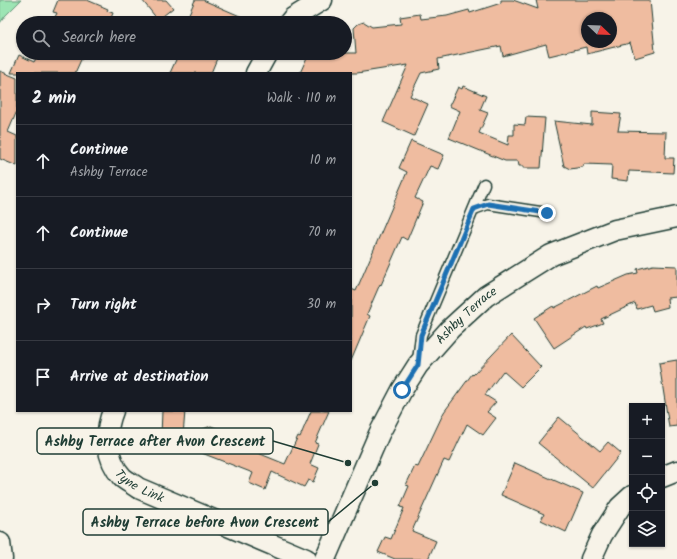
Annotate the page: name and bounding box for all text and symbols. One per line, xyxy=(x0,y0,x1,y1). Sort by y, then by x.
north arrow xyxy=(581,12,617,48)
search box xyxy=(16,16,352,60)
text: Search here xyxy=(62,26,136,50)
icon: search xyxy=(30,27,52,49)
text: 2 min xyxy=(32,85,76,112)
text: Walk · 110 m xyxy=(267,88,336,109)
text: Continue xyxy=(70,138,128,162)
icon: ahead xyxy=(32,150,54,172)
text: 10 m xyxy=(310,150,336,171)
text: Ashby Terrace xyxy=(70,162,148,183)
route end xyxy=(538,204,556,222)
text: Continue xyxy=(70,221,128,245)
icon: ahead xyxy=(32,222,54,244)
text: 70 m xyxy=(308,222,336,243)
street label: Ashby Terrace xyxy=(430,281,501,349)
text: Turn right xyxy=(70,293,137,317)
icon: right xyxy=(32,294,54,316)
text: 30 m xyxy=(307,294,336,315)
text: Arrive at destination xyxy=(70,365,209,389)
icon: arrive xyxy=(32,366,54,388)
route start xyxy=(393,381,411,399)
map controls xyxy=(629,403,665,547)
button: + xyxy=(629,403,665,439)
callout: Ashby Terrace after Avon Crescent xyxy=(37,428,273,454)
text: Ashby Terrace after Avon Crescent xyxy=(45,431,266,453)
button: − xyxy=(629,439,665,475)
street label: Tyne Link xyxy=(109,465,168,509)
button: locate xyxy=(629,475,665,511)
callout: Ashby Terrace before Avon Crescent xyxy=(83,509,328,535)
button: layers xyxy=(629,511,665,547)
text: Ashby Terrace before Avon Crescent xyxy=(91,512,320,534)

